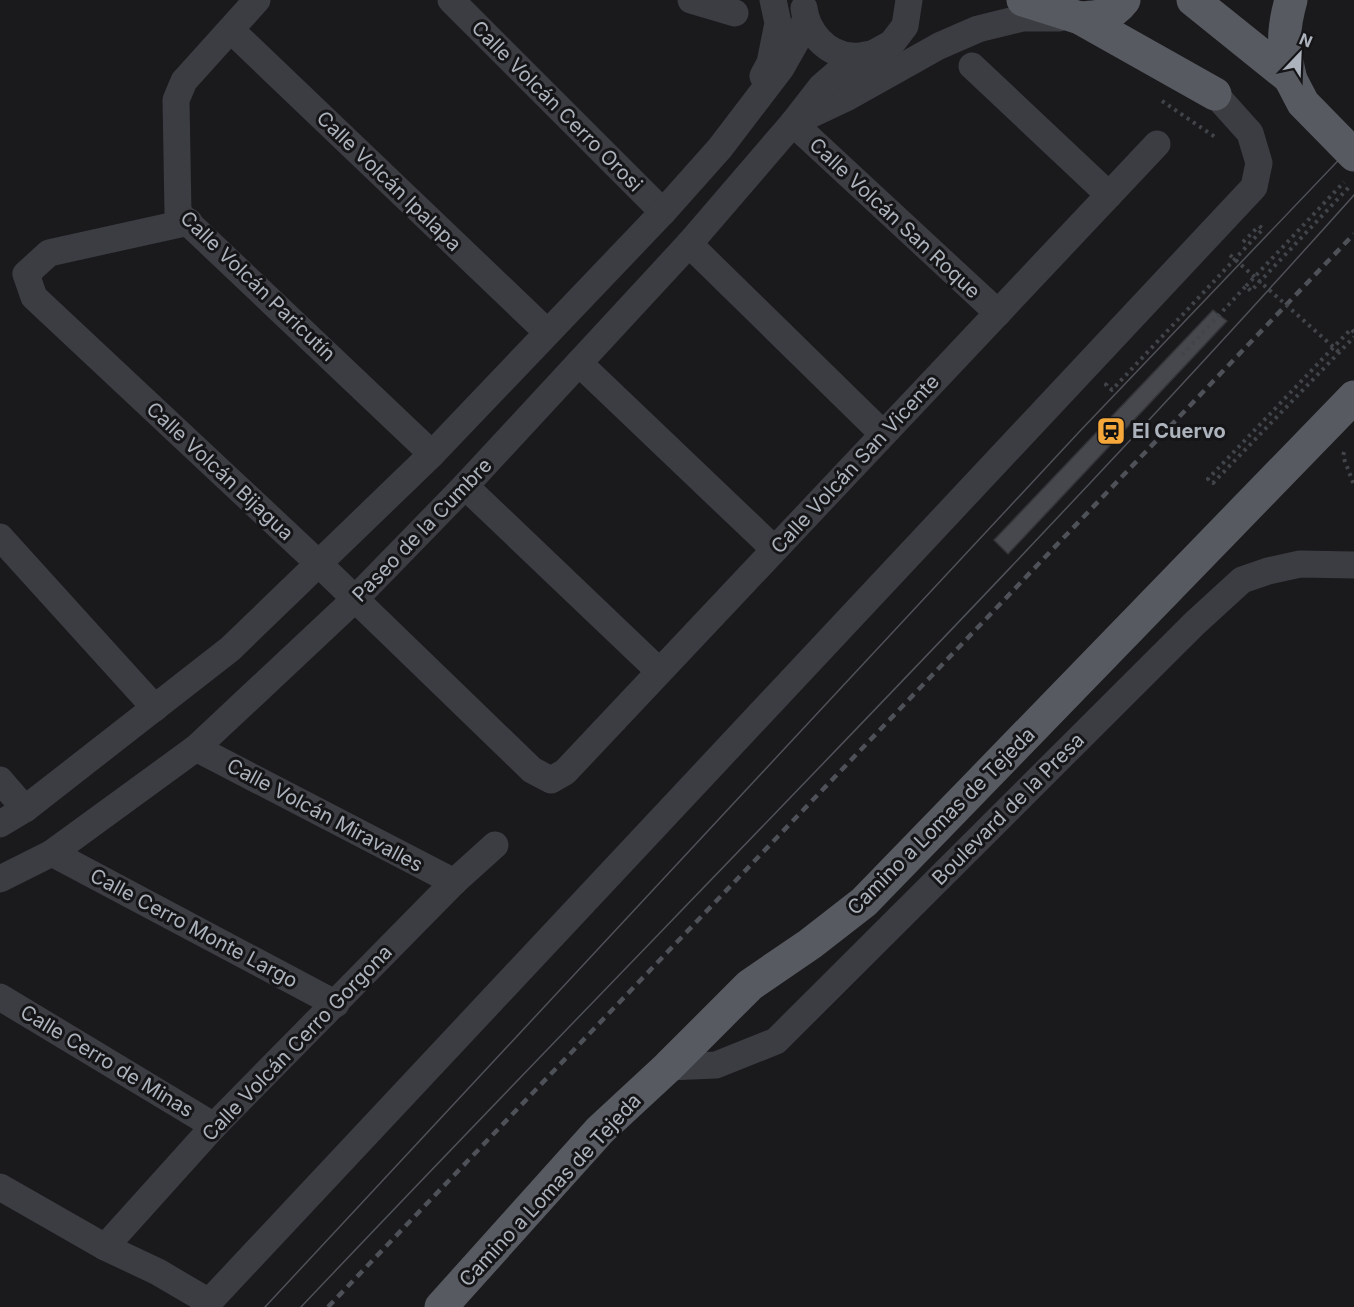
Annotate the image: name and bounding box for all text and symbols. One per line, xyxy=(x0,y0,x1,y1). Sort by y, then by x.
street label: Calle Volcán Cerro Orosi xyxy=(467,16,647,196)
north arrow xyxy=(1270,24,1330,84)
text: N xyxy=(1296,29,1315,52)
street label: Calle Volcán Ipalapa xyxy=(312,106,466,256)
street label: Calle Volcán San Roque xyxy=(805,133,985,303)
street label: Calle Volcán Paricutín xyxy=(176,206,340,366)
street label: Calle Volcán San Vicente xyxy=(766,370,944,558)
street label: Calle Volcán Bijagua xyxy=(142,397,298,545)
station icon: El Cuervo xyxy=(1095,415,1127,447)
place label: El Cuervo xyxy=(1132,419,1226,443)
street label: Paseo de la Cumbre xyxy=(347,453,497,607)
street label: Camino a Lomas de Tejeda xyxy=(842,722,1040,920)
street label: Boulevard de la Presa xyxy=(927,728,1089,890)
street label: Calle Volcán Miravalles xyxy=(223,753,427,877)
street label: Calle Cerro Monte Largo xyxy=(86,863,302,993)
street label: Calle Volcán Cerro Gorgona xyxy=(197,940,397,1146)
street label: Calle Cerro de Minas xyxy=(16,1000,198,1122)
street label: Camino a Lomas de Tejeda xyxy=(454,1088,646,1292)

